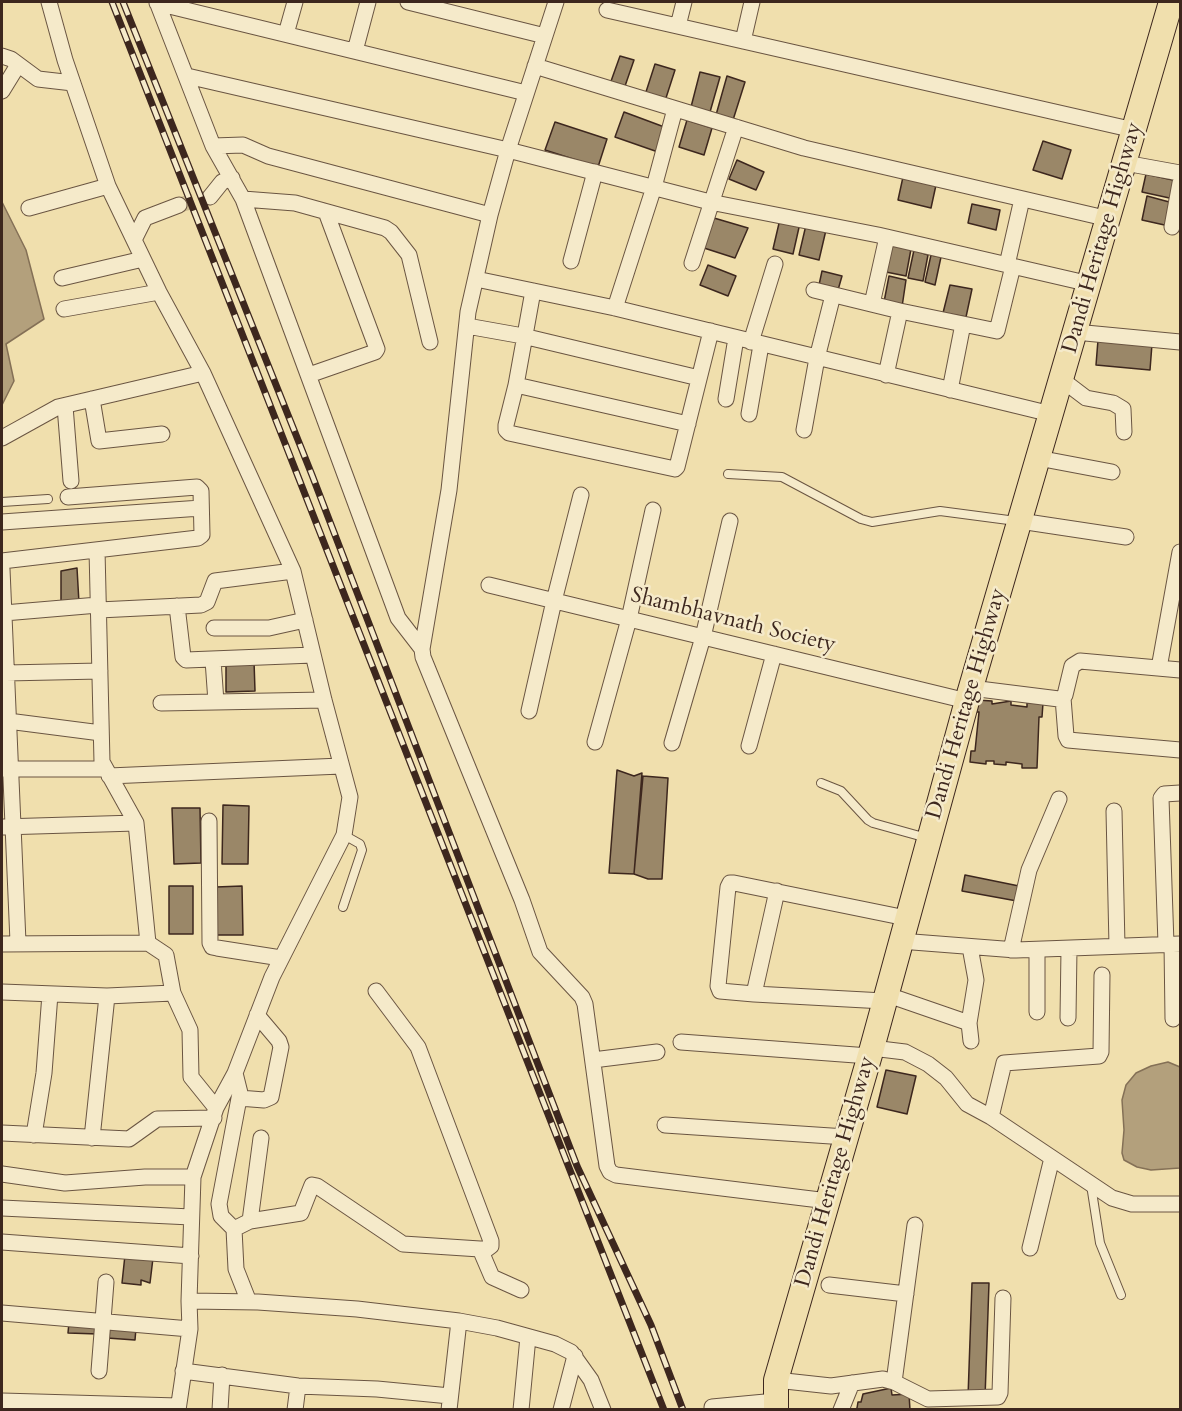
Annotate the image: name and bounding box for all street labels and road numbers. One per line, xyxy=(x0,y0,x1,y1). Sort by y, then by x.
street label: Dandi Heritage Highway xyxy=(1057,120,1149,356)
street label: Shambhavnath Society xyxy=(628,583,838,659)
street label: Dandi Heritage Highway xyxy=(921,586,1013,822)
street label: Dandi Heritage Highway xyxy=(790,1054,882,1290)

